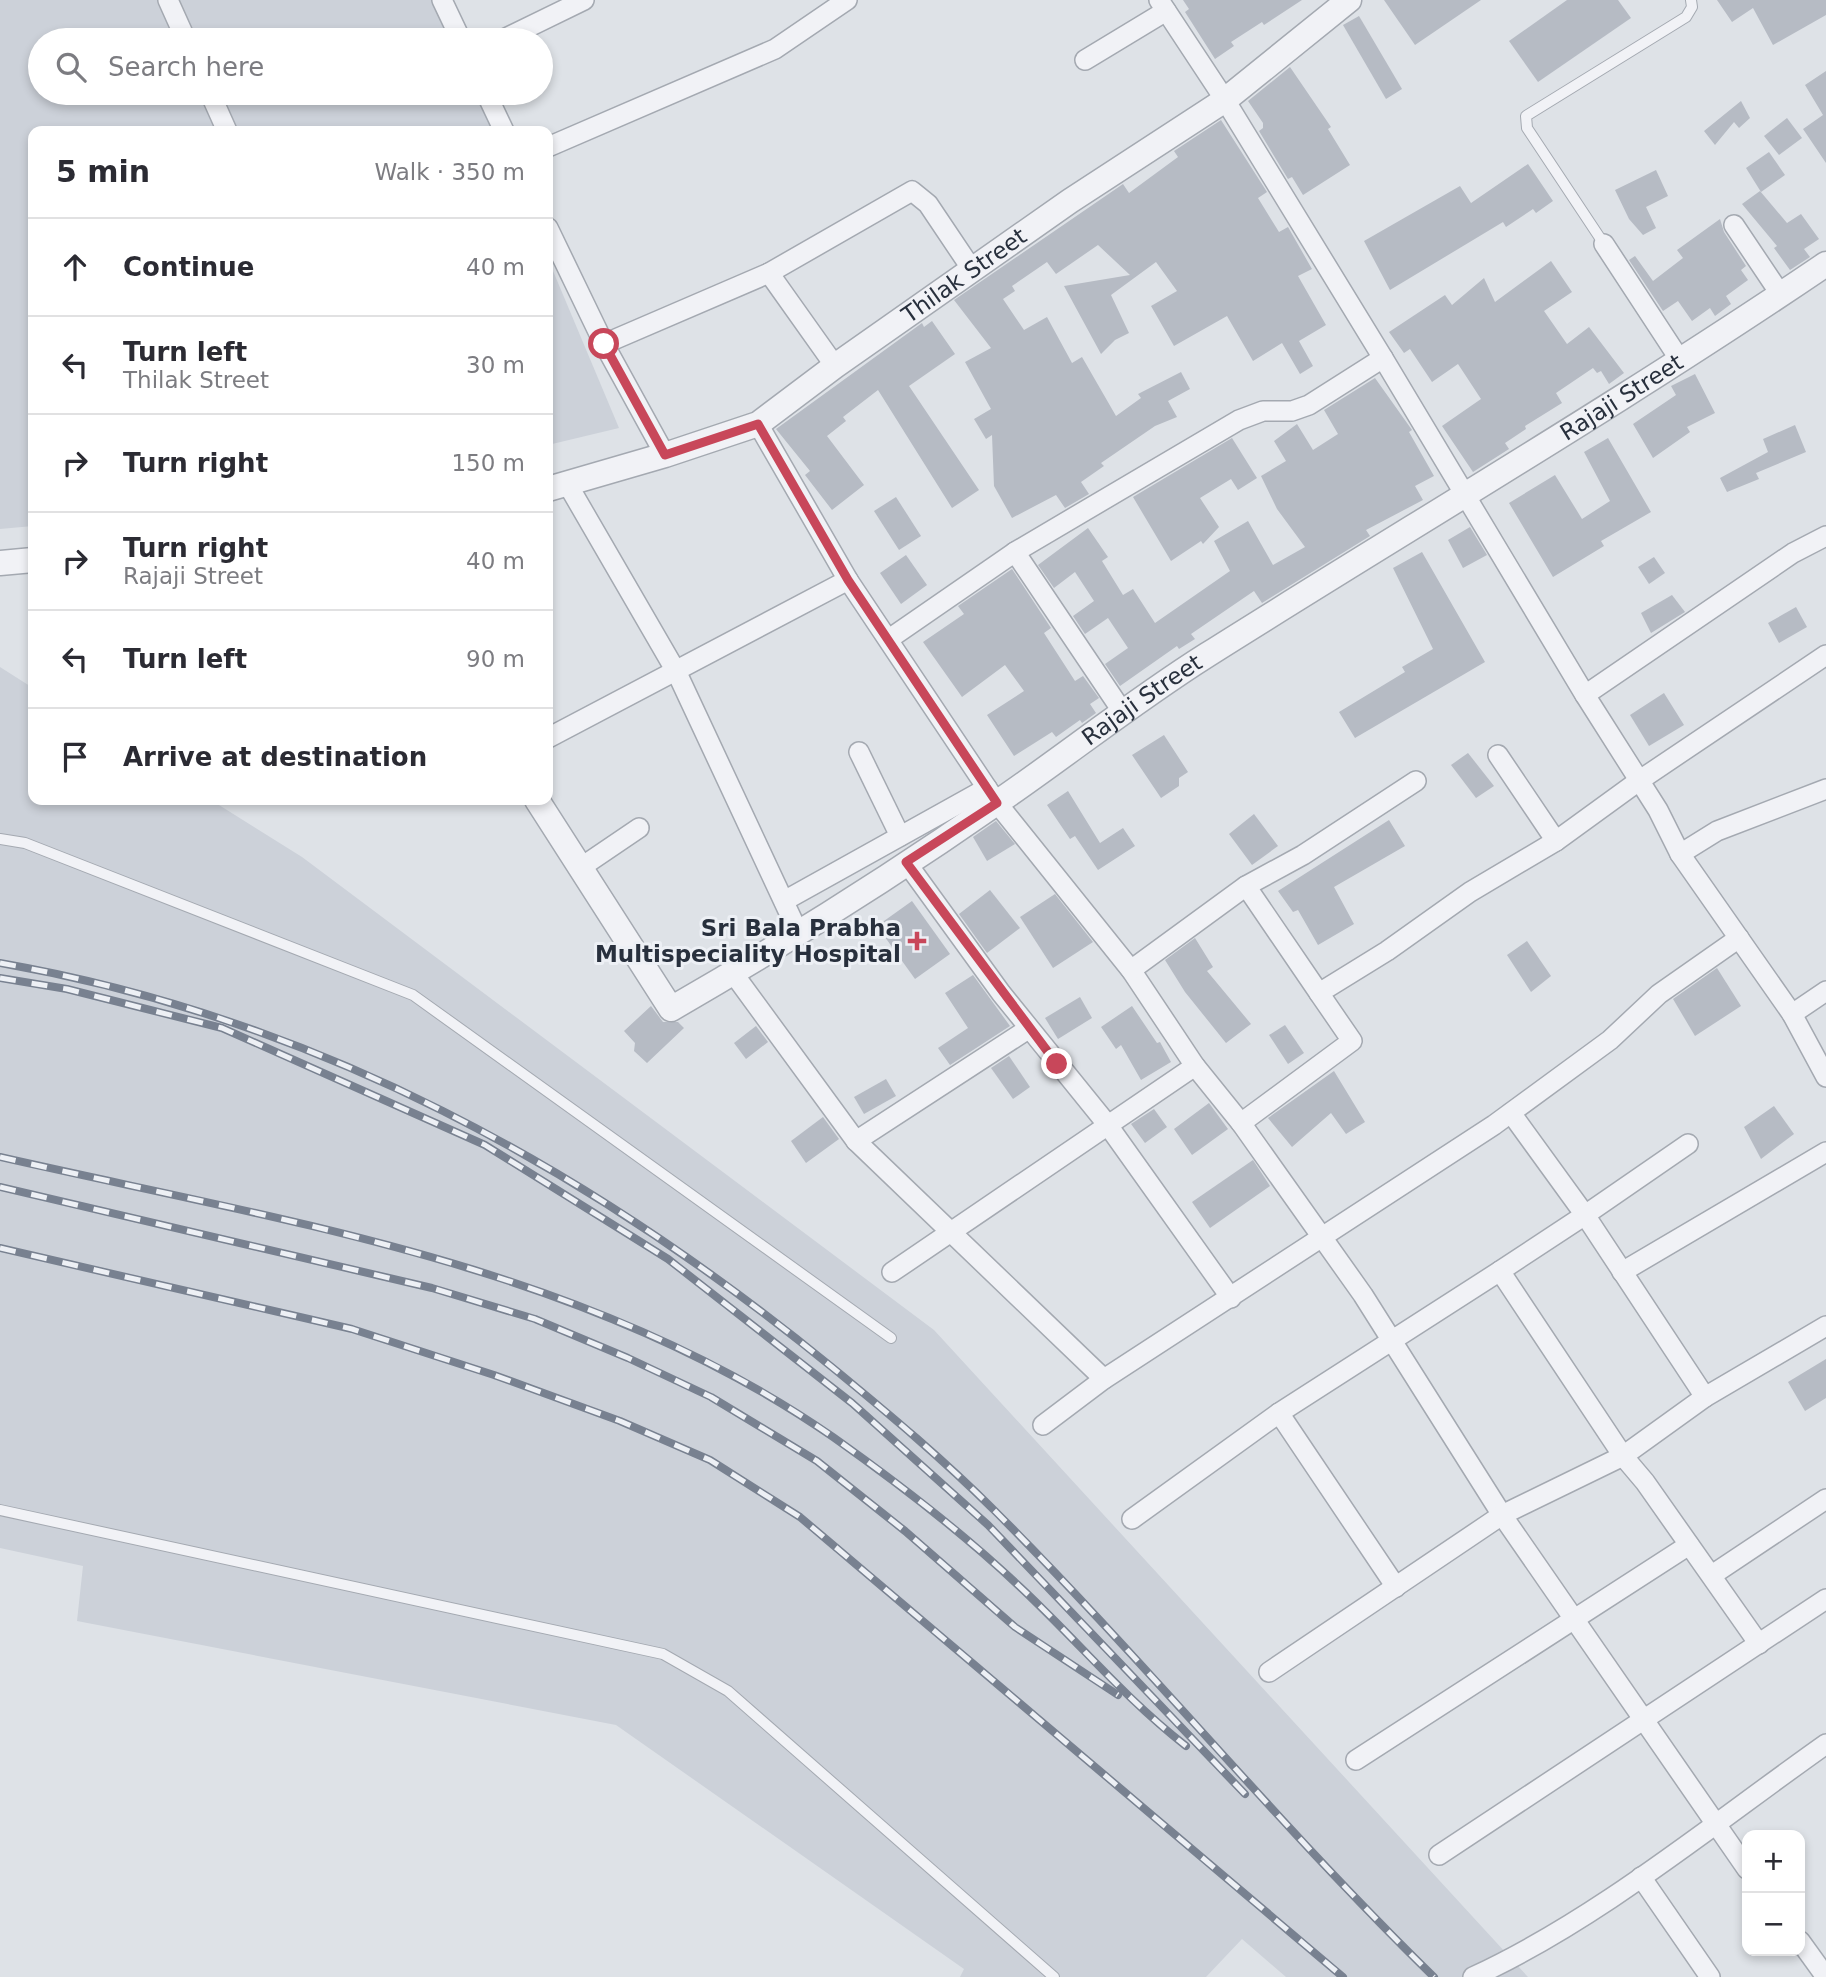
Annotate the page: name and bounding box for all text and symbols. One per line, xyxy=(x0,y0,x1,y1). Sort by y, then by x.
search box xyxy=(28,28,553,105)
icon: search xyxy=(52,48,90,86)
text: Search here xyxy=(108,52,264,82)
text: 5 min xyxy=(56,154,150,189)
text: Walk · 350 m xyxy=(374,159,525,185)
street label: Thilak Street xyxy=(896,223,1031,329)
icon: ahead xyxy=(56,248,94,286)
text: Continue xyxy=(123,252,254,282)
text: 40 m xyxy=(466,254,525,280)
route start xyxy=(588,328,619,359)
text: Turn left xyxy=(123,337,247,367)
icon: left xyxy=(56,346,94,384)
street label: Rajaji Street xyxy=(1555,349,1688,446)
text: 30 m xyxy=(466,352,525,378)
text: Thilak Street xyxy=(123,367,269,393)
icon: right xyxy=(56,444,94,482)
text: Turn right xyxy=(123,448,268,478)
text: 150 m xyxy=(451,450,525,476)
text: Turn right xyxy=(123,533,268,563)
icon: right xyxy=(56,542,94,580)
text: 40 m xyxy=(466,548,525,574)
text: Rajaji Street xyxy=(123,563,263,589)
icon: left xyxy=(56,640,94,678)
text: Turn left xyxy=(123,644,247,674)
text: 90 m xyxy=(466,646,525,672)
street label: Rajaji Street xyxy=(1077,649,1207,750)
icon: arrive xyxy=(56,738,94,776)
text: Arrive at destination xyxy=(123,742,427,772)
place label: Sri Bala Prabha Multispeciality Hospital xyxy=(595,915,901,967)
marker: Sri Bala Prabha Multispeciality Hospital xyxy=(907,931,927,951)
route end xyxy=(1041,1048,1072,1079)
map controls xyxy=(1742,1830,1805,1956)
button: + xyxy=(1742,1830,1805,1893)
button: − xyxy=(1742,1893,1805,1956)

